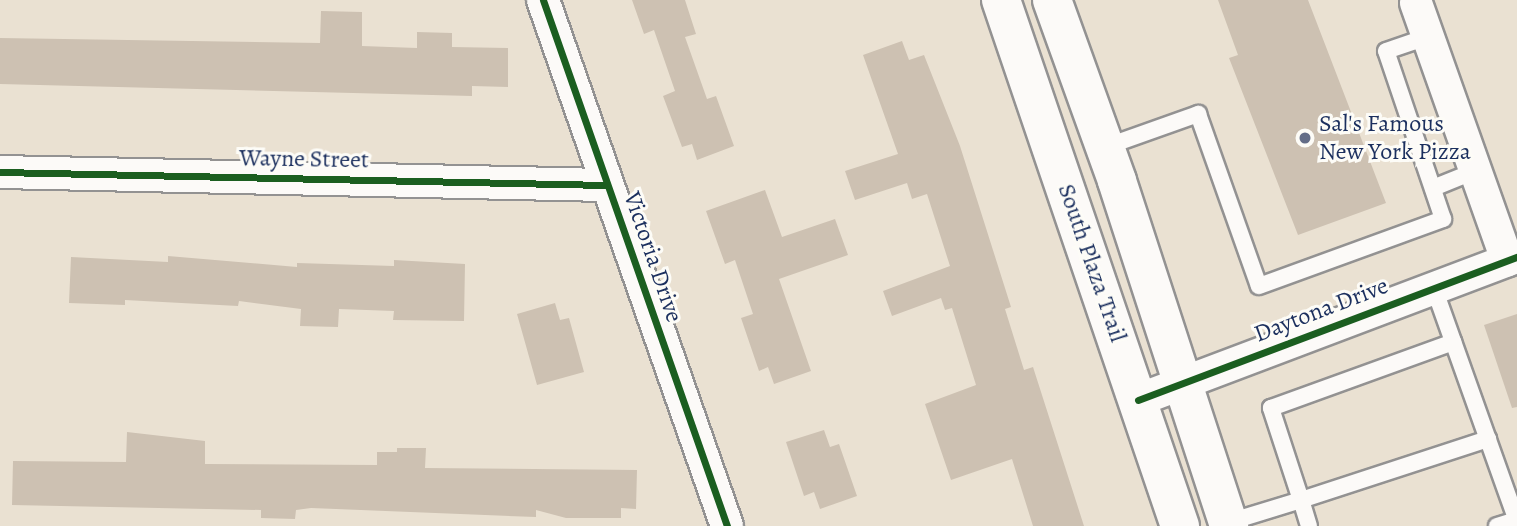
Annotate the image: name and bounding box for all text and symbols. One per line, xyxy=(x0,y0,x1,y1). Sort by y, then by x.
place label: Sal's Famous New York Pizza xyxy=(1319,110,1471,166)
marker: Sal's Famous New York Pizza xyxy=(1297,130,1313,146)
street label: Wayne Street xyxy=(239,143,369,175)
street label: South Plaza Trail xyxy=(1052,180,1132,346)
street label: Victoria Drive xyxy=(617,188,689,326)
street label: Daytona Drive xyxy=(1250,271,1392,349)

